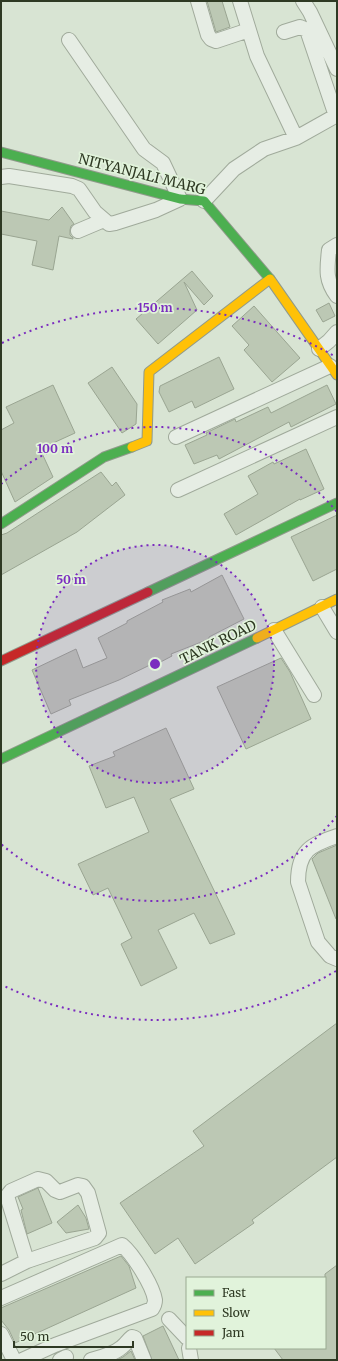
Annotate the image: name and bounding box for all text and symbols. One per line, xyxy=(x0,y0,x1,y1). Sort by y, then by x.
street label: NITYANJALI MARG xyxy=(76,149,208,199)
text: 150 m xyxy=(138,300,173,315)
text: 100 m xyxy=(37,441,73,456)
text: 50 m xyxy=(56,572,86,587)
street label: TANK ROAD xyxy=(177,616,260,668)
centre of rings xyxy=(148,657,162,671)
legend xyxy=(186,1277,326,1349)
text: Fast xyxy=(222,1285,246,1300)
text: Slow xyxy=(222,1305,251,1320)
scale bar xyxy=(14,1323,133,1349)
text: Jam xyxy=(221,1325,245,1340)
text: 50 m xyxy=(20,1329,49,1344)

